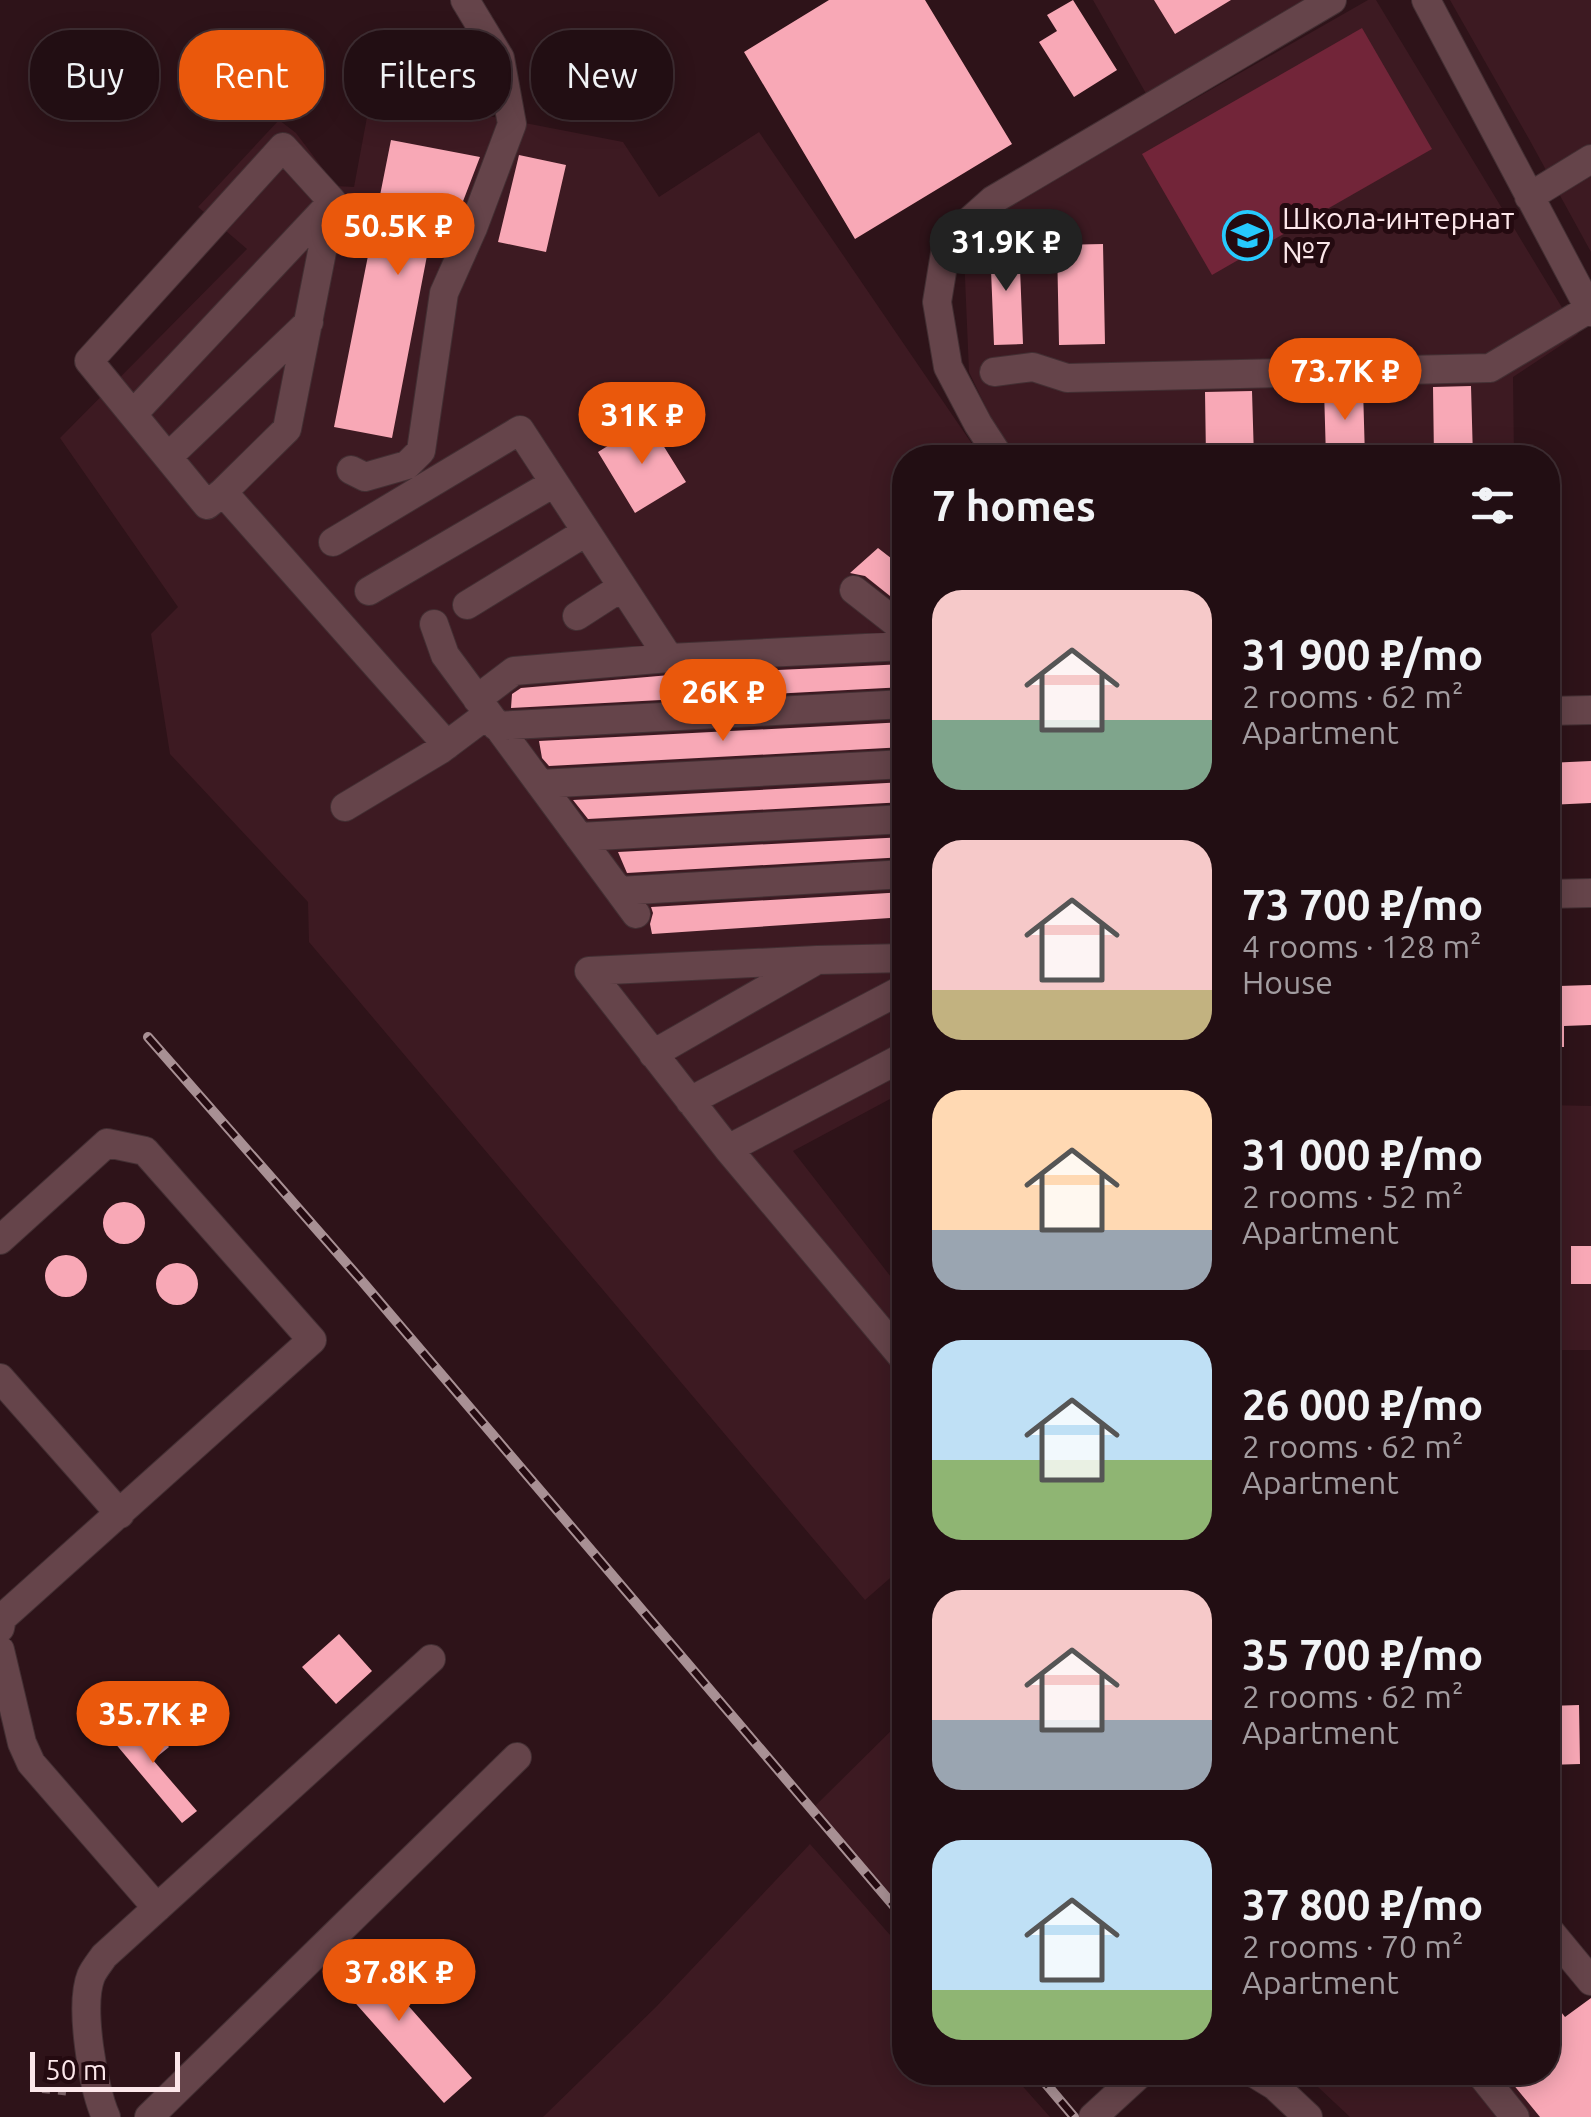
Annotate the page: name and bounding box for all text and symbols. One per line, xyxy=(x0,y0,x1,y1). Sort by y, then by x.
chip: Buy xyxy=(30,30,159,120)
chip: Rent xyxy=(179,30,324,120)
chip: Filters xyxy=(344,30,511,120)
chip: New xyxy=(531,30,673,120)
pin: 50.5K ₽ xyxy=(306,193,490,278)
place label: Школа-интернат №7 xyxy=(1282,201,1514,269)
text: 50.5K ₽ xyxy=(344,207,452,243)
pin: 31.9K ₽ xyxy=(914,209,1098,294)
school or university icon: Школа-интернат №7 xyxy=(1221,209,1273,261)
text: 31.9K ₽ xyxy=(952,223,1060,259)
pin: 73.7K ₽ xyxy=(1253,338,1437,423)
text: 73.7K ₽ xyxy=(1291,352,1399,388)
pin: 31K ₽ xyxy=(572,382,712,467)
text: 31K ₽ xyxy=(600,396,684,432)
icon: filters xyxy=(1465,478,1520,533)
text: 7 homes xyxy=(932,482,1096,529)
icon: home xyxy=(1012,630,1132,750)
text: 31 900 ₽/mo xyxy=(1242,631,1483,678)
pin: 26K ₽ xyxy=(653,659,793,744)
text: 26K ₽ xyxy=(681,673,765,709)
text: 2 rooms · 62 m² xyxy=(1242,678,1463,714)
text: Apartment xyxy=(1242,714,1399,750)
icon: home xyxy=(1012,880,1132,1000)
text: 73 700 ₽/mo xyxy=(1242,881,1483,928)
text: 4 rooms · 128 m² xyxy=(1242,928,1482,964)
text: House xyxy=(1242,964,1333,1000)
icon: home xyxy=(1012,1130,1132,1250)
text: 31 000 ₽/mo xyxy=(1242,1131,1483,1178)
text: 2 rooms · 52 m² xyxy=(1242,1178,1463,1214)
text: Apartment xyxy=(1242,1214,1399,1250)
icon: home xyxy=(1012,1380,1132,1500)
text: 26 000 ₽/mo xyxy=(1242,1381,1483,1428)
text: 2 rooms · 62 m² xyxy=(1242,1428,1463,1464)
text: Apartment xyxy=(1242,1464,1399,1500)
icon: home xyxy=(1012,1630,1132,1750)
text: 35 700 ₽/mo xyxy=(1242,1631,1483,1678)
text: 2 rooms · 62 m² xyxy=(1242,1678,1463,1714)
pin: 35.7K ₽ xyxy=(61,1681,245,1766)
text: 35.7K ₽ xyxy=(99,1695,207,1731)
text: Apartment xyxy=(1242,1714,1399,1750)
icon: home xyxy=(1012,1880,1132,2000)
text: 37 800 ₽/mo xyxy=(1242,1881,1483,1928)
text: 2 rooms · 70 m² xyxy=(1242,1928,1463,1964)
pin: 37.8K ₽ xyxy=(307,1939,491,2024)
text: 37.8K ₽ xyxy=(345,1953,453,1989)
text: Apartment xyxy=(1242,1964,1399,2000)
scale bar xyxy=(30,2047,180,2092)
text: 50 m xyxy=(45,2054,107,2085)

